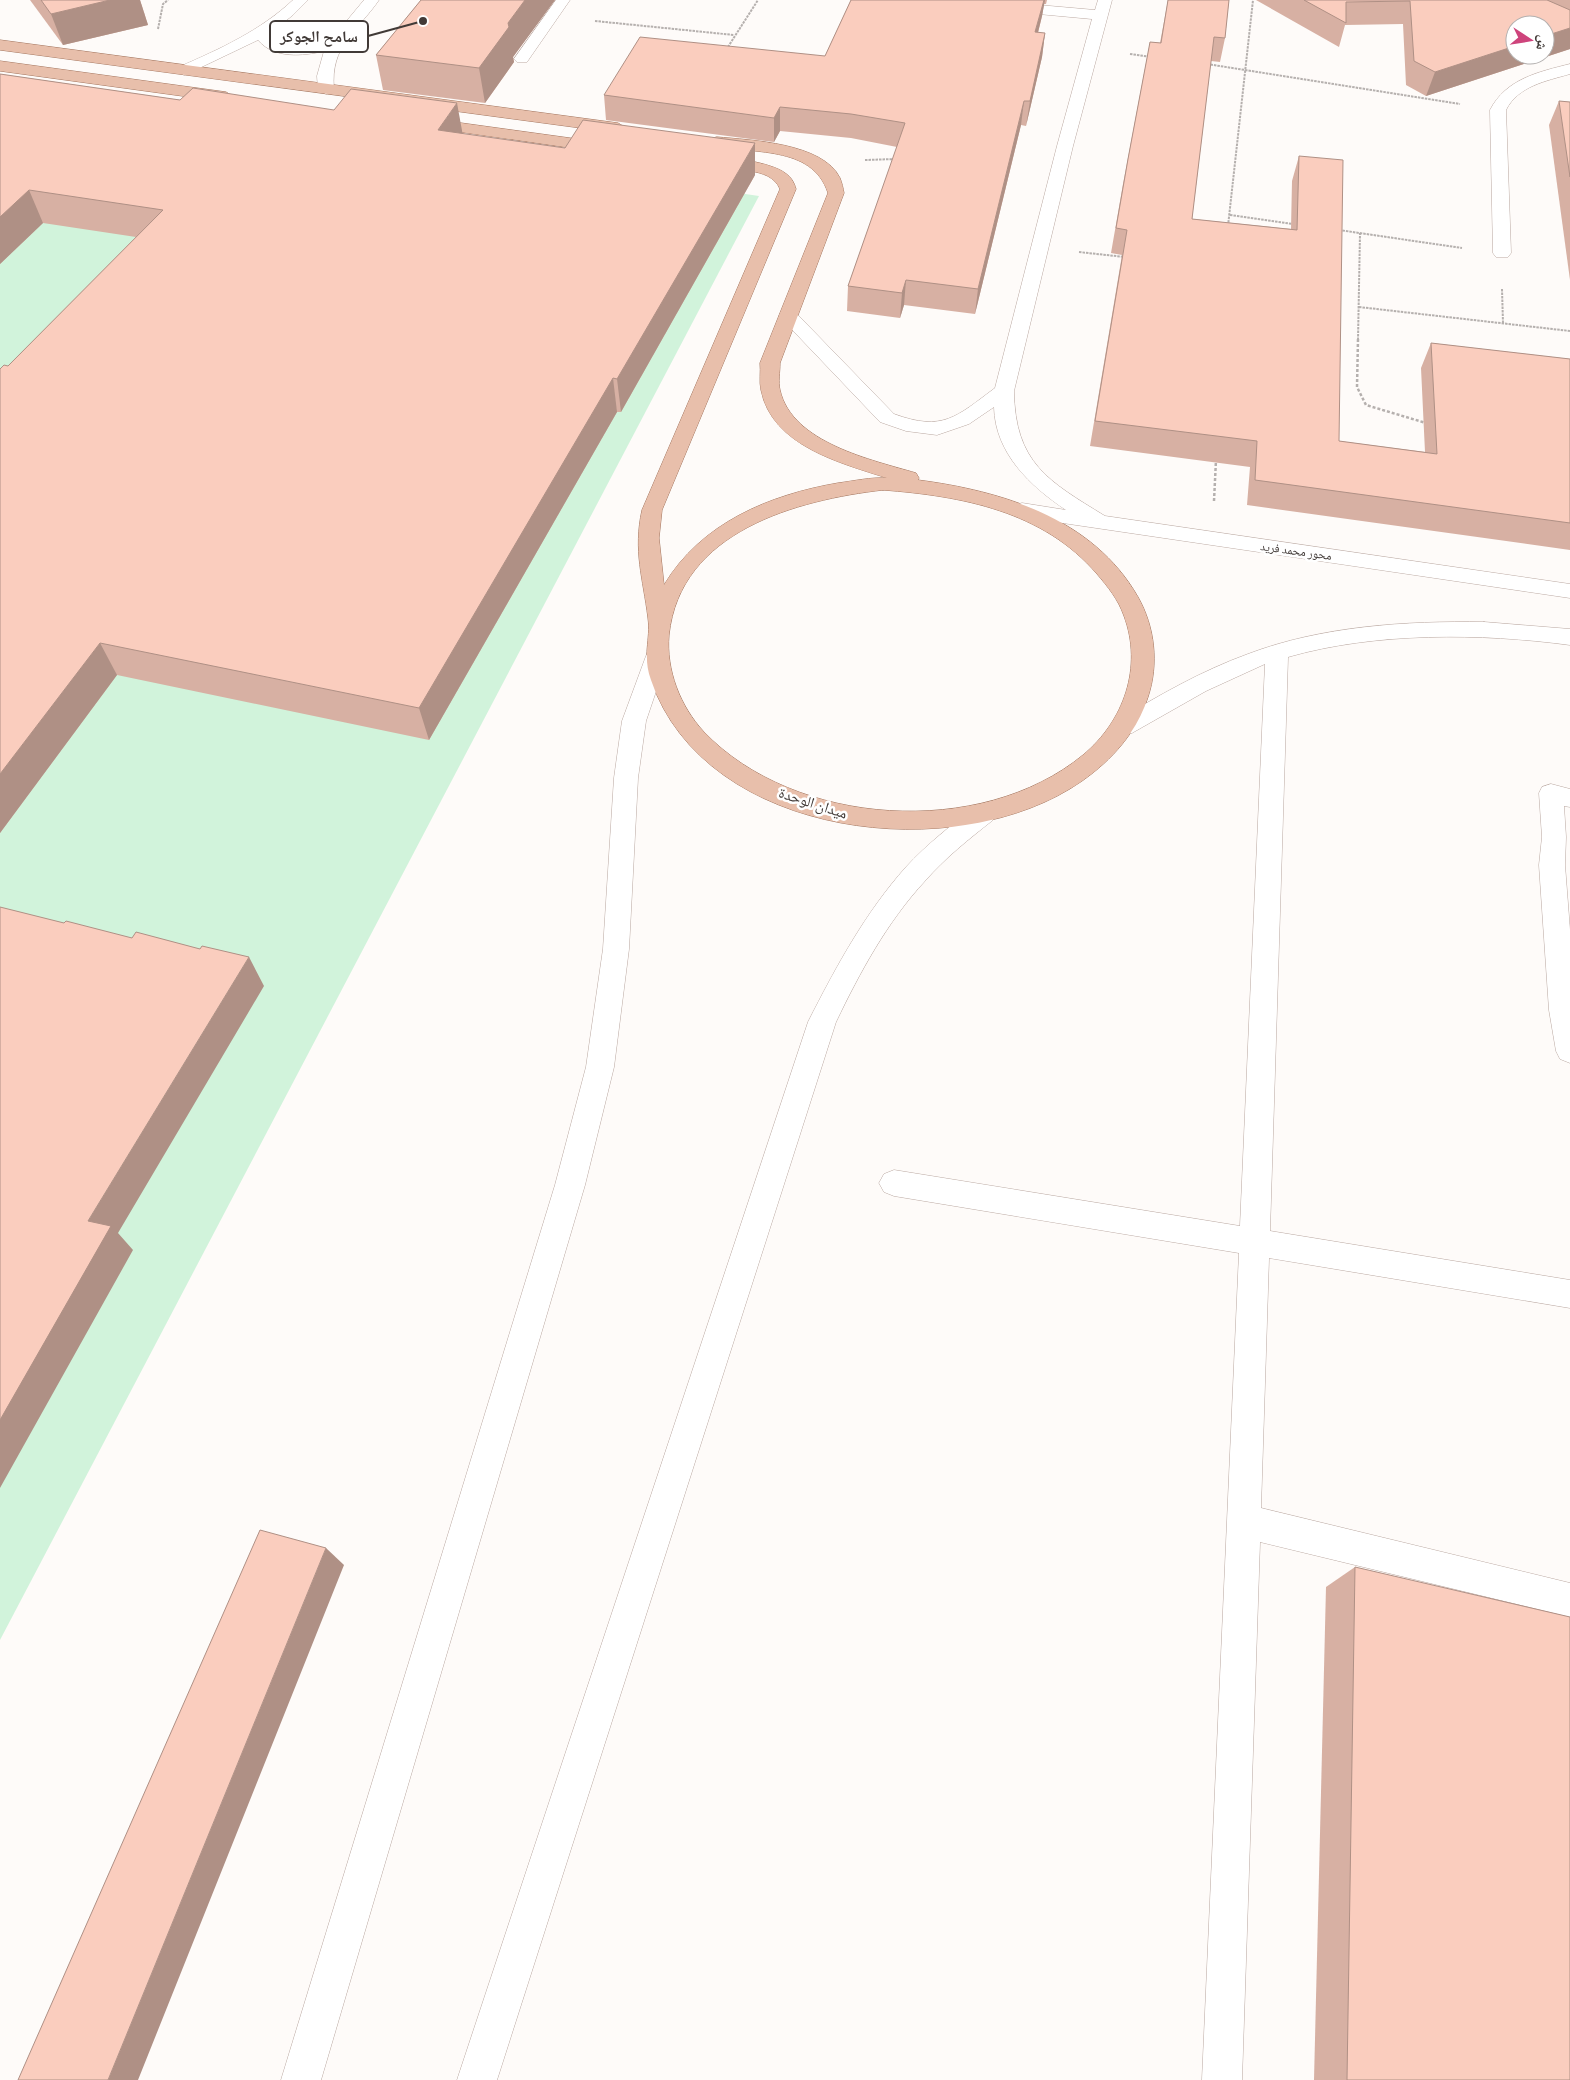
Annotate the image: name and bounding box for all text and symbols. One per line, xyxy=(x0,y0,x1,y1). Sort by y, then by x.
north arrow xyxy=(1505,15,1555,65)
callout: سامح الجوكر xyxy=(270,21,368,52)
text: سامح الجوكر xyxy=(279,26,358,47)
text: ش xyxy=(1532,34,1553,52)
street label: محور محمد فريد xyxy=(1259,538,1333,563)
street label: ميدان الوحدة xyxy=(776,783,850,824)

